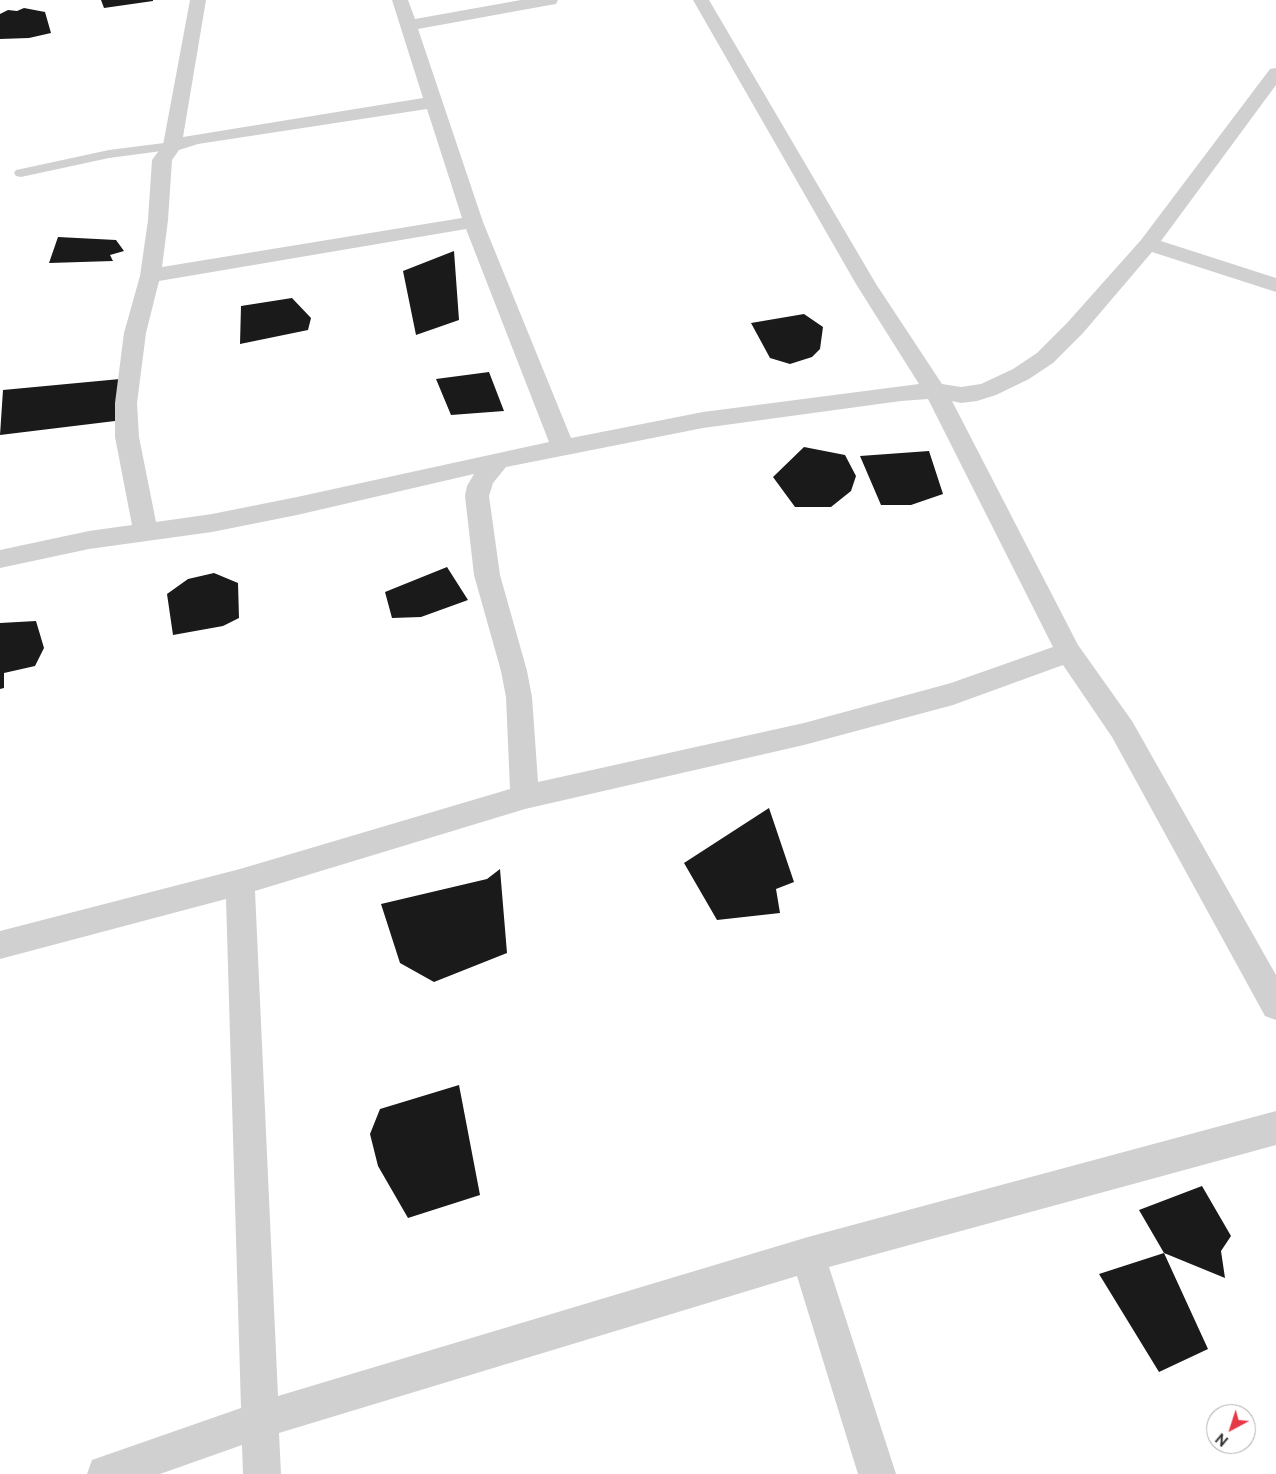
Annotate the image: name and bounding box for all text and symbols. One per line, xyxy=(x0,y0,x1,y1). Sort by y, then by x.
north arrow xyxy=(1206,1404,1256,1454)
text: N xyxy=(1213,1430,1231,1449)

